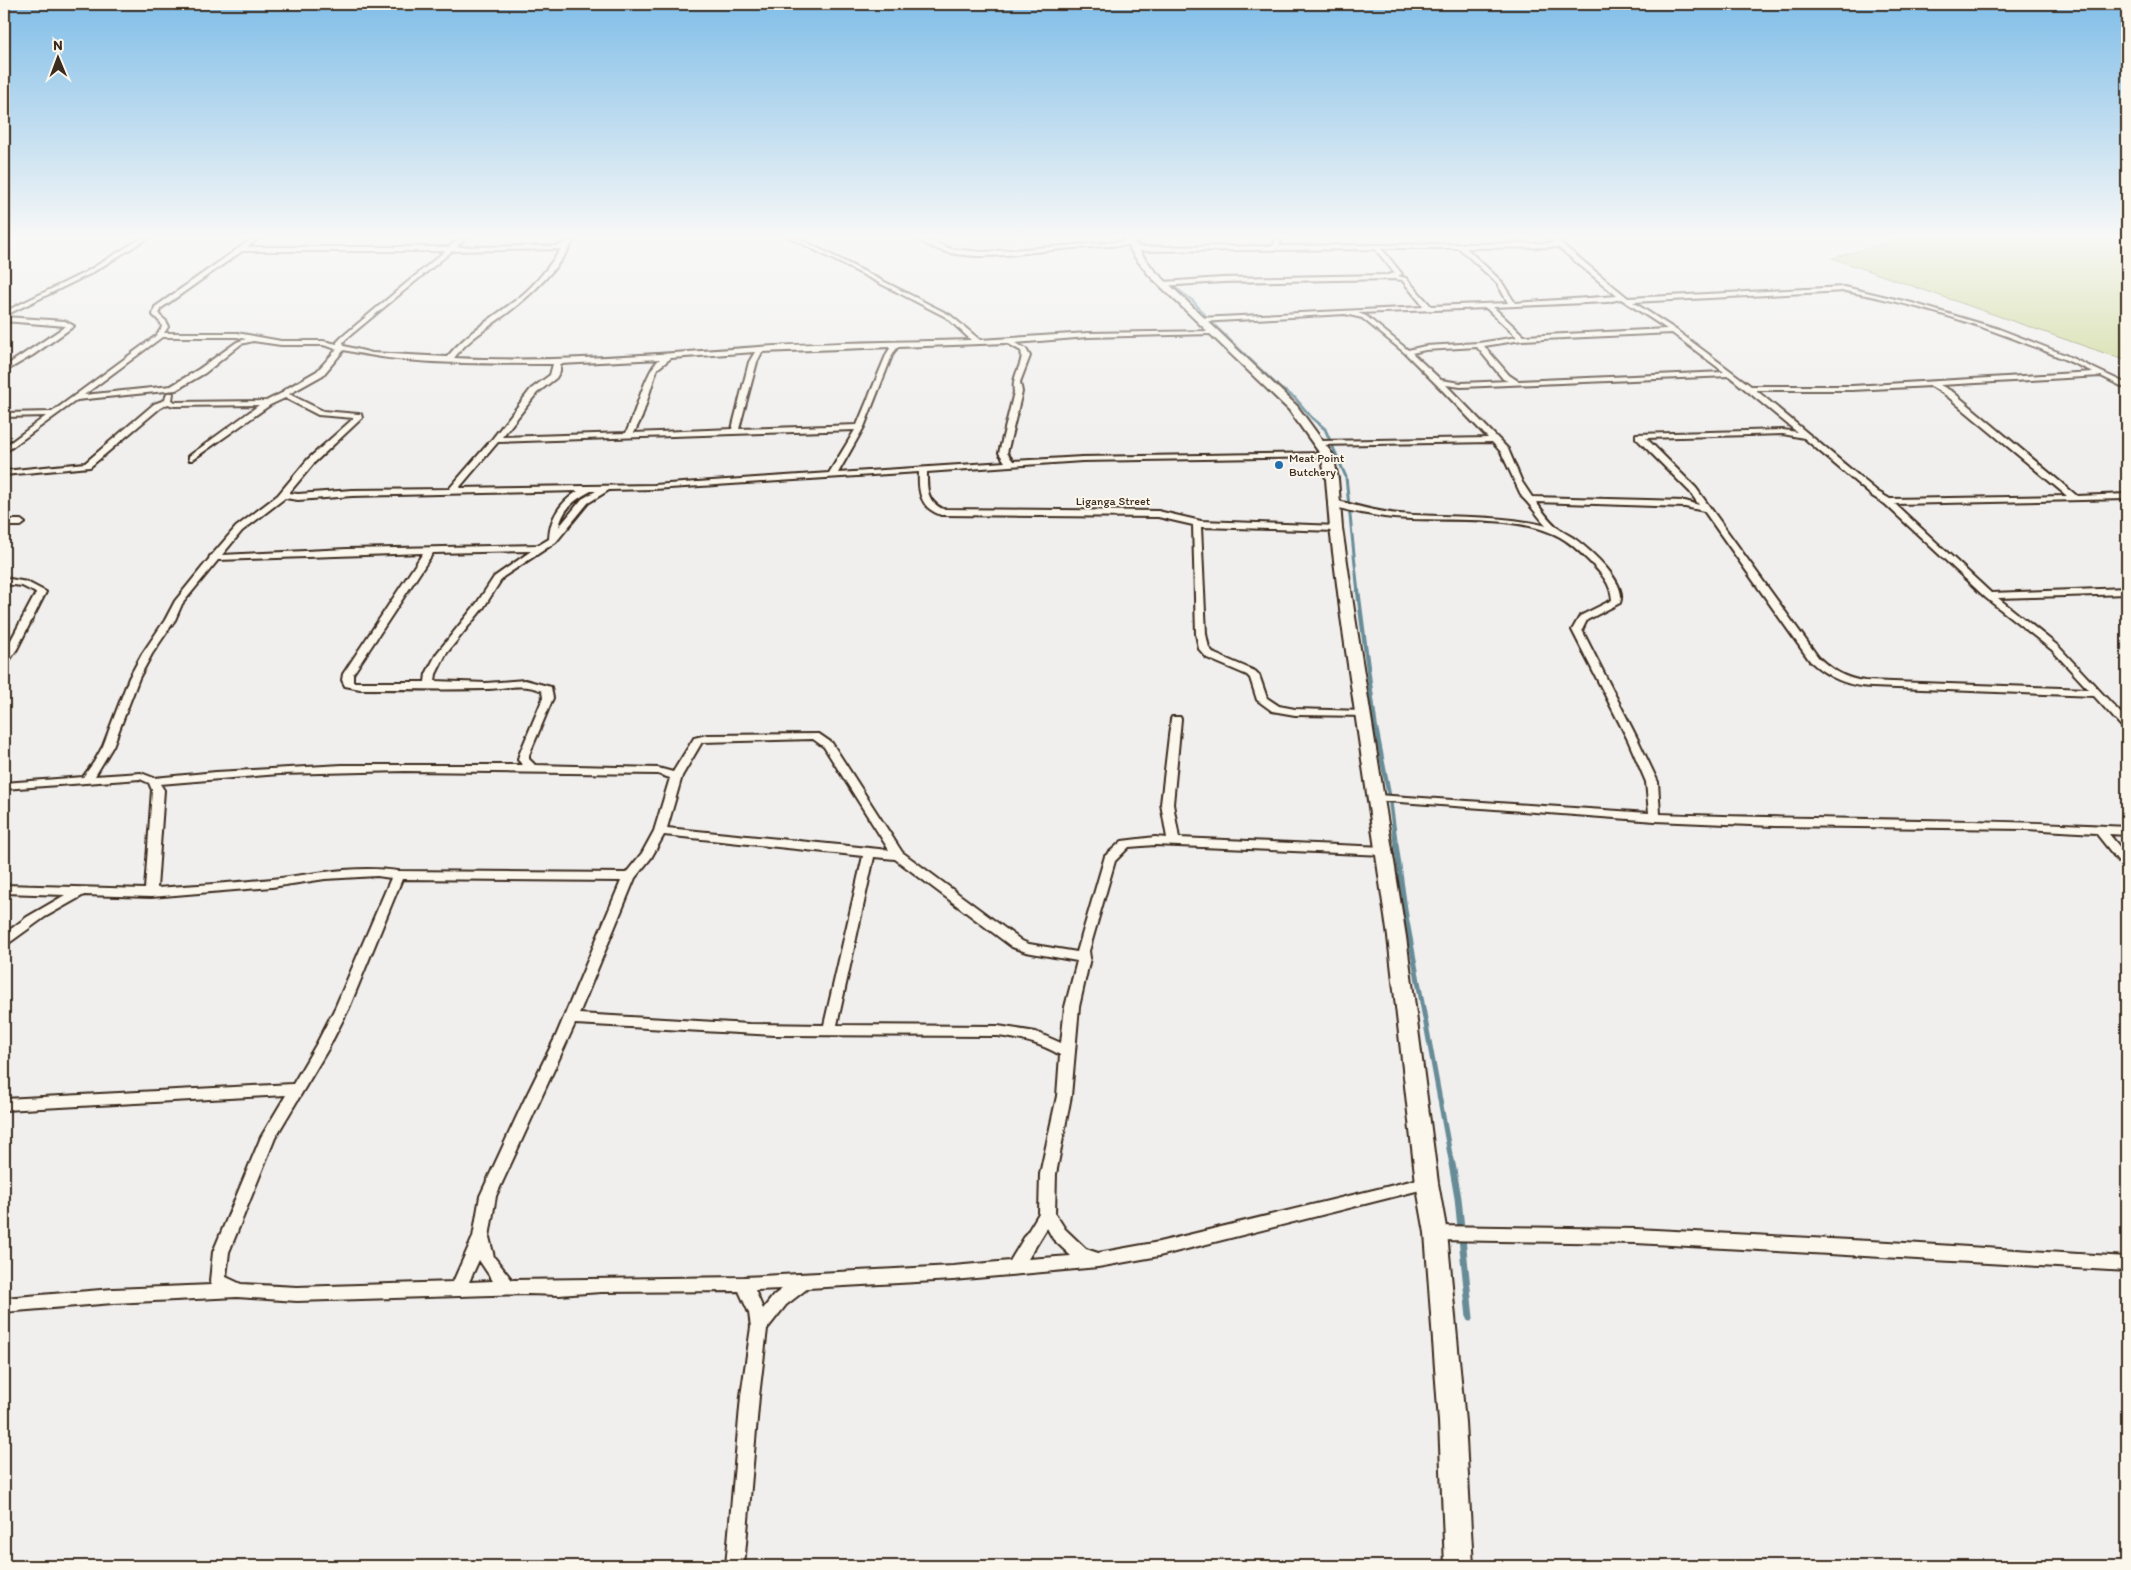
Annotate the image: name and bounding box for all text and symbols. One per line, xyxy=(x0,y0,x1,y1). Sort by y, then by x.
north arrow xyxy=(32,32,82,82)
text: N xyxy=(53,37,63,54)
place label: Meat Point Butchery xyxy=(1289,451,1345,479)
marker: Meat Point Butchery xyxy=(1273,459,1285,471)
street label: Liganga Street xyxy=(1076,494,1151,508)

